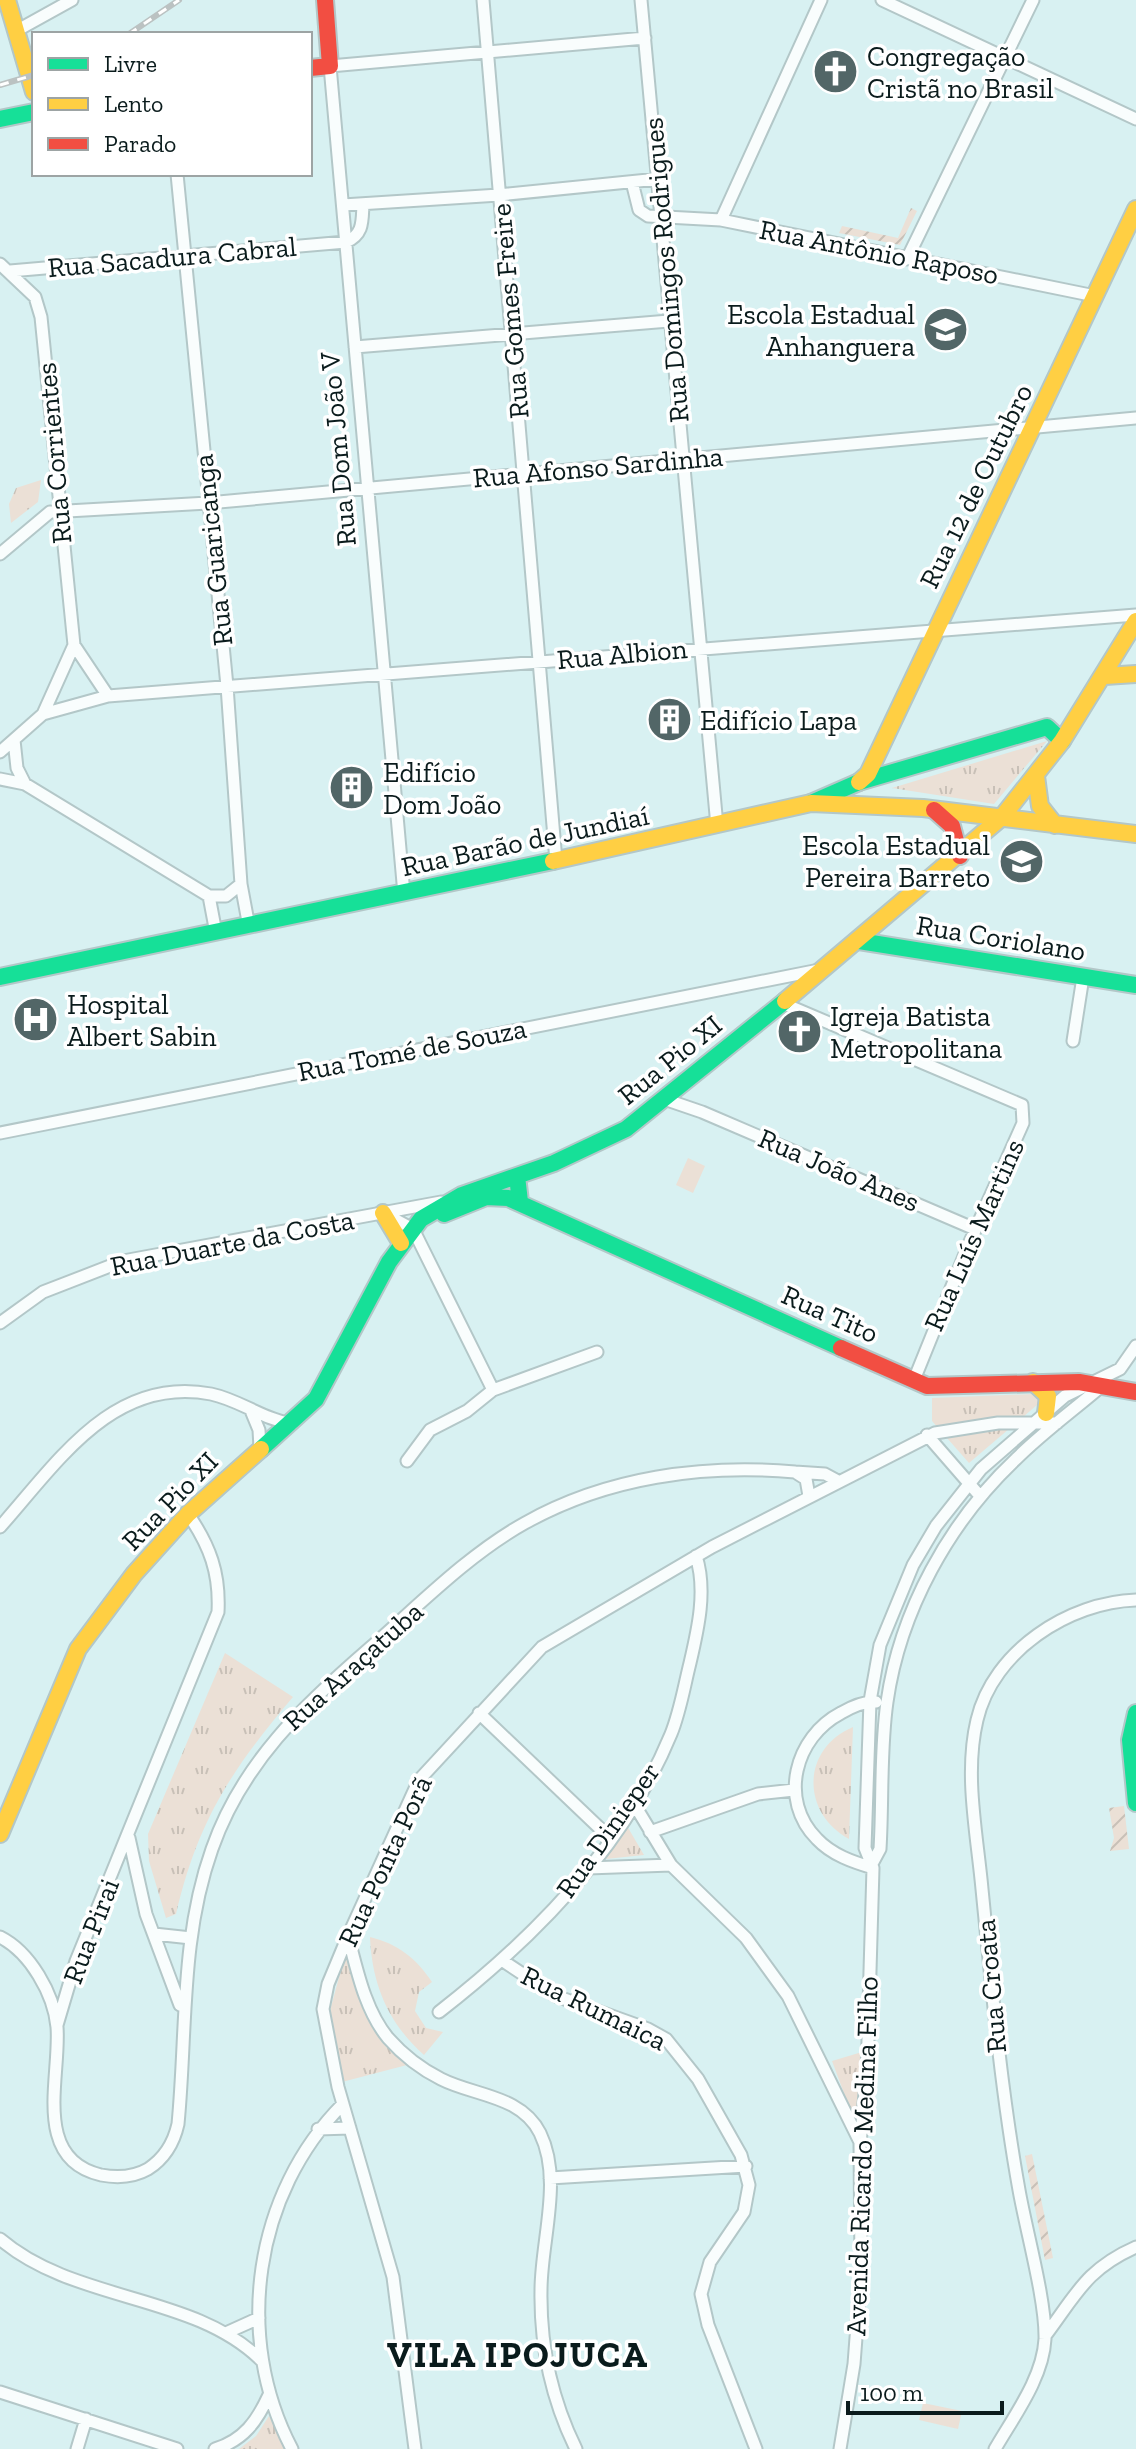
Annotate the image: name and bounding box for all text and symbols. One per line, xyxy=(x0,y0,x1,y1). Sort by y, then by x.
legend xyxy=(32,32,312,176)
place label: Congregação Cristã no Brasil xyxy=(867,40,1054,105)
church icon: Congregação Cristã no Brasil xyxy=(812,48,860,96)
text: Livre xyxy=(104,49,157,78)
text: Lento xyxy=(104,89,163,118)
street label: Rua Domingos Rodrigues xyxy=(636,116,696,424)
text: Parado xyxy=(104,129,176,158)
street label: Rua Gomes Freire xyxy=(484,202,536,420)
street label: Rua Antônio Raposo xyxy=(757,213,1001,291)
street label: Rua Sacadura Cabral xyxy=(46,230,298,284)
place label: Escola Estadual Anhanguera xyxy=(727,298,915,363)
school or university icon: Escola Estadual Anhanguera xyxy=(922,306,970,354)
street label: Rua Dom João V xyxy=(313,350,363,547)
street label: Rua Corrientes xyxy=(30,361,78,545)
street label: Rua 12 de Outubro xyxy=(912,379,1040,593)
street label: Rua Afonso Sardinha xyxy=(472,440,725,494)
street label: Rua Guaricanga xyxy=(186,452,239,647)
street label: Rua Albion xyxy=(555,632,689,676)
building icon: Edifício Lapa xyxy=(645,696,693,744)
place label: Edifício Lapa xyxy=(700,704,857,737)
place label: Edifício Dom João xyxy=(383,756,501,821)
building icon: Edifício Dom João xyxy=(328,764,376,812)
street label: Rua Barão de Jundiaí xyxy=(398,799,652,883)
place label: Escola Estadual Pereira Barreto xyxy=(802,829,990,894)
school or university icon: Escola Estadual Pereira Barreto xyxy=(997,837,1045,885)
street label: Rua Coriolano xyxy=(914,908,1088,968)
place label: Hospital Albert Sabin xyxy=(67,988,217,1053)
hospital icon: Hospital Albert Sabin xyxy=(12,996,60,1044)
place label: Igreja Batista Metropolitana xyxy=(830,1000,1003,1065)
street label: Rua Pio XI xyxy=(611,1008,729,1112)
church icon: Igreja Batista Metropolitana xyxy=(775,1008,823,1056)
street label: Rua Tomé de Souza xyxy=(295,1012,530,1088)
street label: Rua João Anes xyxy=(753,1121,925,1219)
street label: Rua Luís Martins xyxy=(917,1134,1031,1336)
street label: Rua Duarte da Costa xyxy=(107,1203,357,1283)
street label: Rua Tito xyxy=(777,1278,883,1350)
street label: Rua Pio XI xyxy=(115,1445,225,1557)
street label: Rua Araçatuba xyxy=(276,1594,430,1737)
street label: Rua Dinieper xyxy=(549,1756,667,1904)
street label: Rua Ponta Porã xyxy=(331,1770,439,1951)
street label: Rua Pirai xyxy=(56,1874,126,1988)
street label: Rua Croata xyxy=(969,1917,1013,2054)
street label: Rua Rumaica xyxy=(516,1959,673,2058)
street label: Avenida Ricardo Medina Filho xyxy=(839,1976,885,2336)
district label: VILA IPOJUCA xyxy=(387,2333,649,2376)
scale bar xyxy=(848,2365,1002,2415)
text: 100 m xyxy=(860,2378,923,2407)

